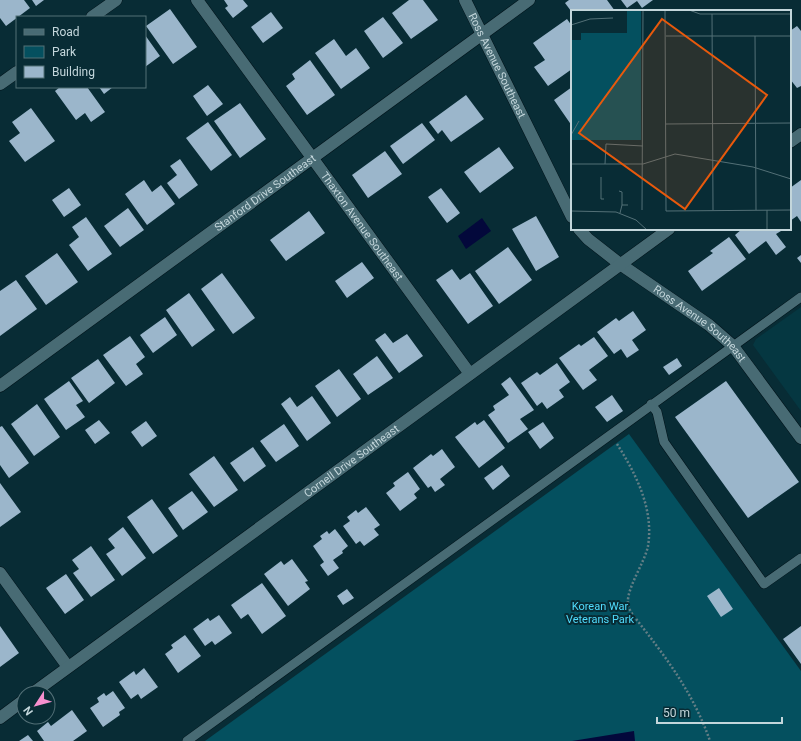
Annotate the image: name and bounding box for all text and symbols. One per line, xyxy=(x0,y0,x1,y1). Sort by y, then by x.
inset map xyxy=(571,10,791,230)
street label: Ross Avenue Southeast xyxy=(466,11,529,121)
legend xyxy=(16,16,146,88)
text: Road xyxy=(52,25,80,39)
text: Park xyxy=(52,45,77,59)
text: Building xyxy=(52,65,95,79)
street label: Stanford Drive Southeast xyxy=(212,151,318,234)
street label: Thaxton Avenue Southeast xyxy=(318,169,406,283)
street label: Ross Avenue Southeast xyxy=(651,282,749,365)
street label: Cornell Drive Southeast xyxy=(301,422,402,500)
park label: Korean War Veterans Park xyxy=(566,600,635,626)
north arrow xyxy=(16,685,56,725)
scale bar xyxy=(657,699,782,725)
text: N xyxy=(21,703,36,718)
text: 50 m xyxy=(663,706,690,720)

